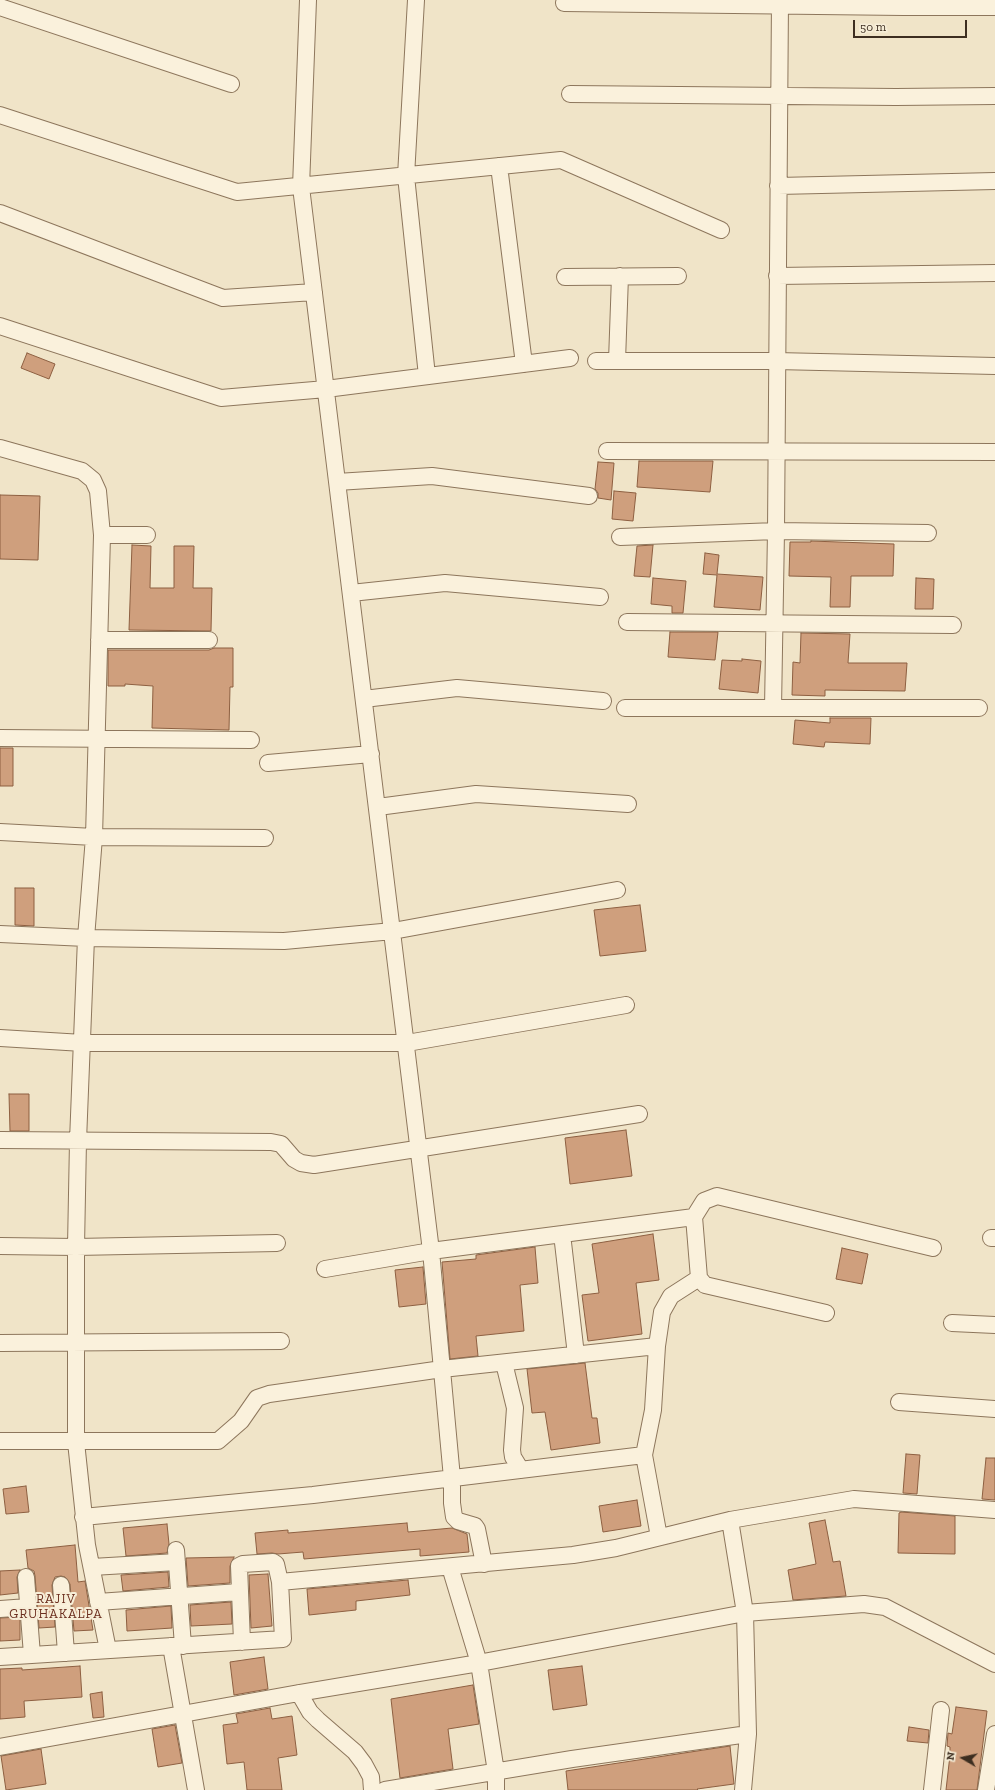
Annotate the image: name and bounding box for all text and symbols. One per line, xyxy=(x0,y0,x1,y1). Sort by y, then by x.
scale bar xyxy=(855,12,969,38)
text: 50 m xyxy=(860,20,886,34)
district label: RAJIV GRUHAKALPA xyxy=(9,1591,103,1622)
north arrow xyxy=(943,1738,983,1778)
text: N xyxy=(944,1751,958,1761)

